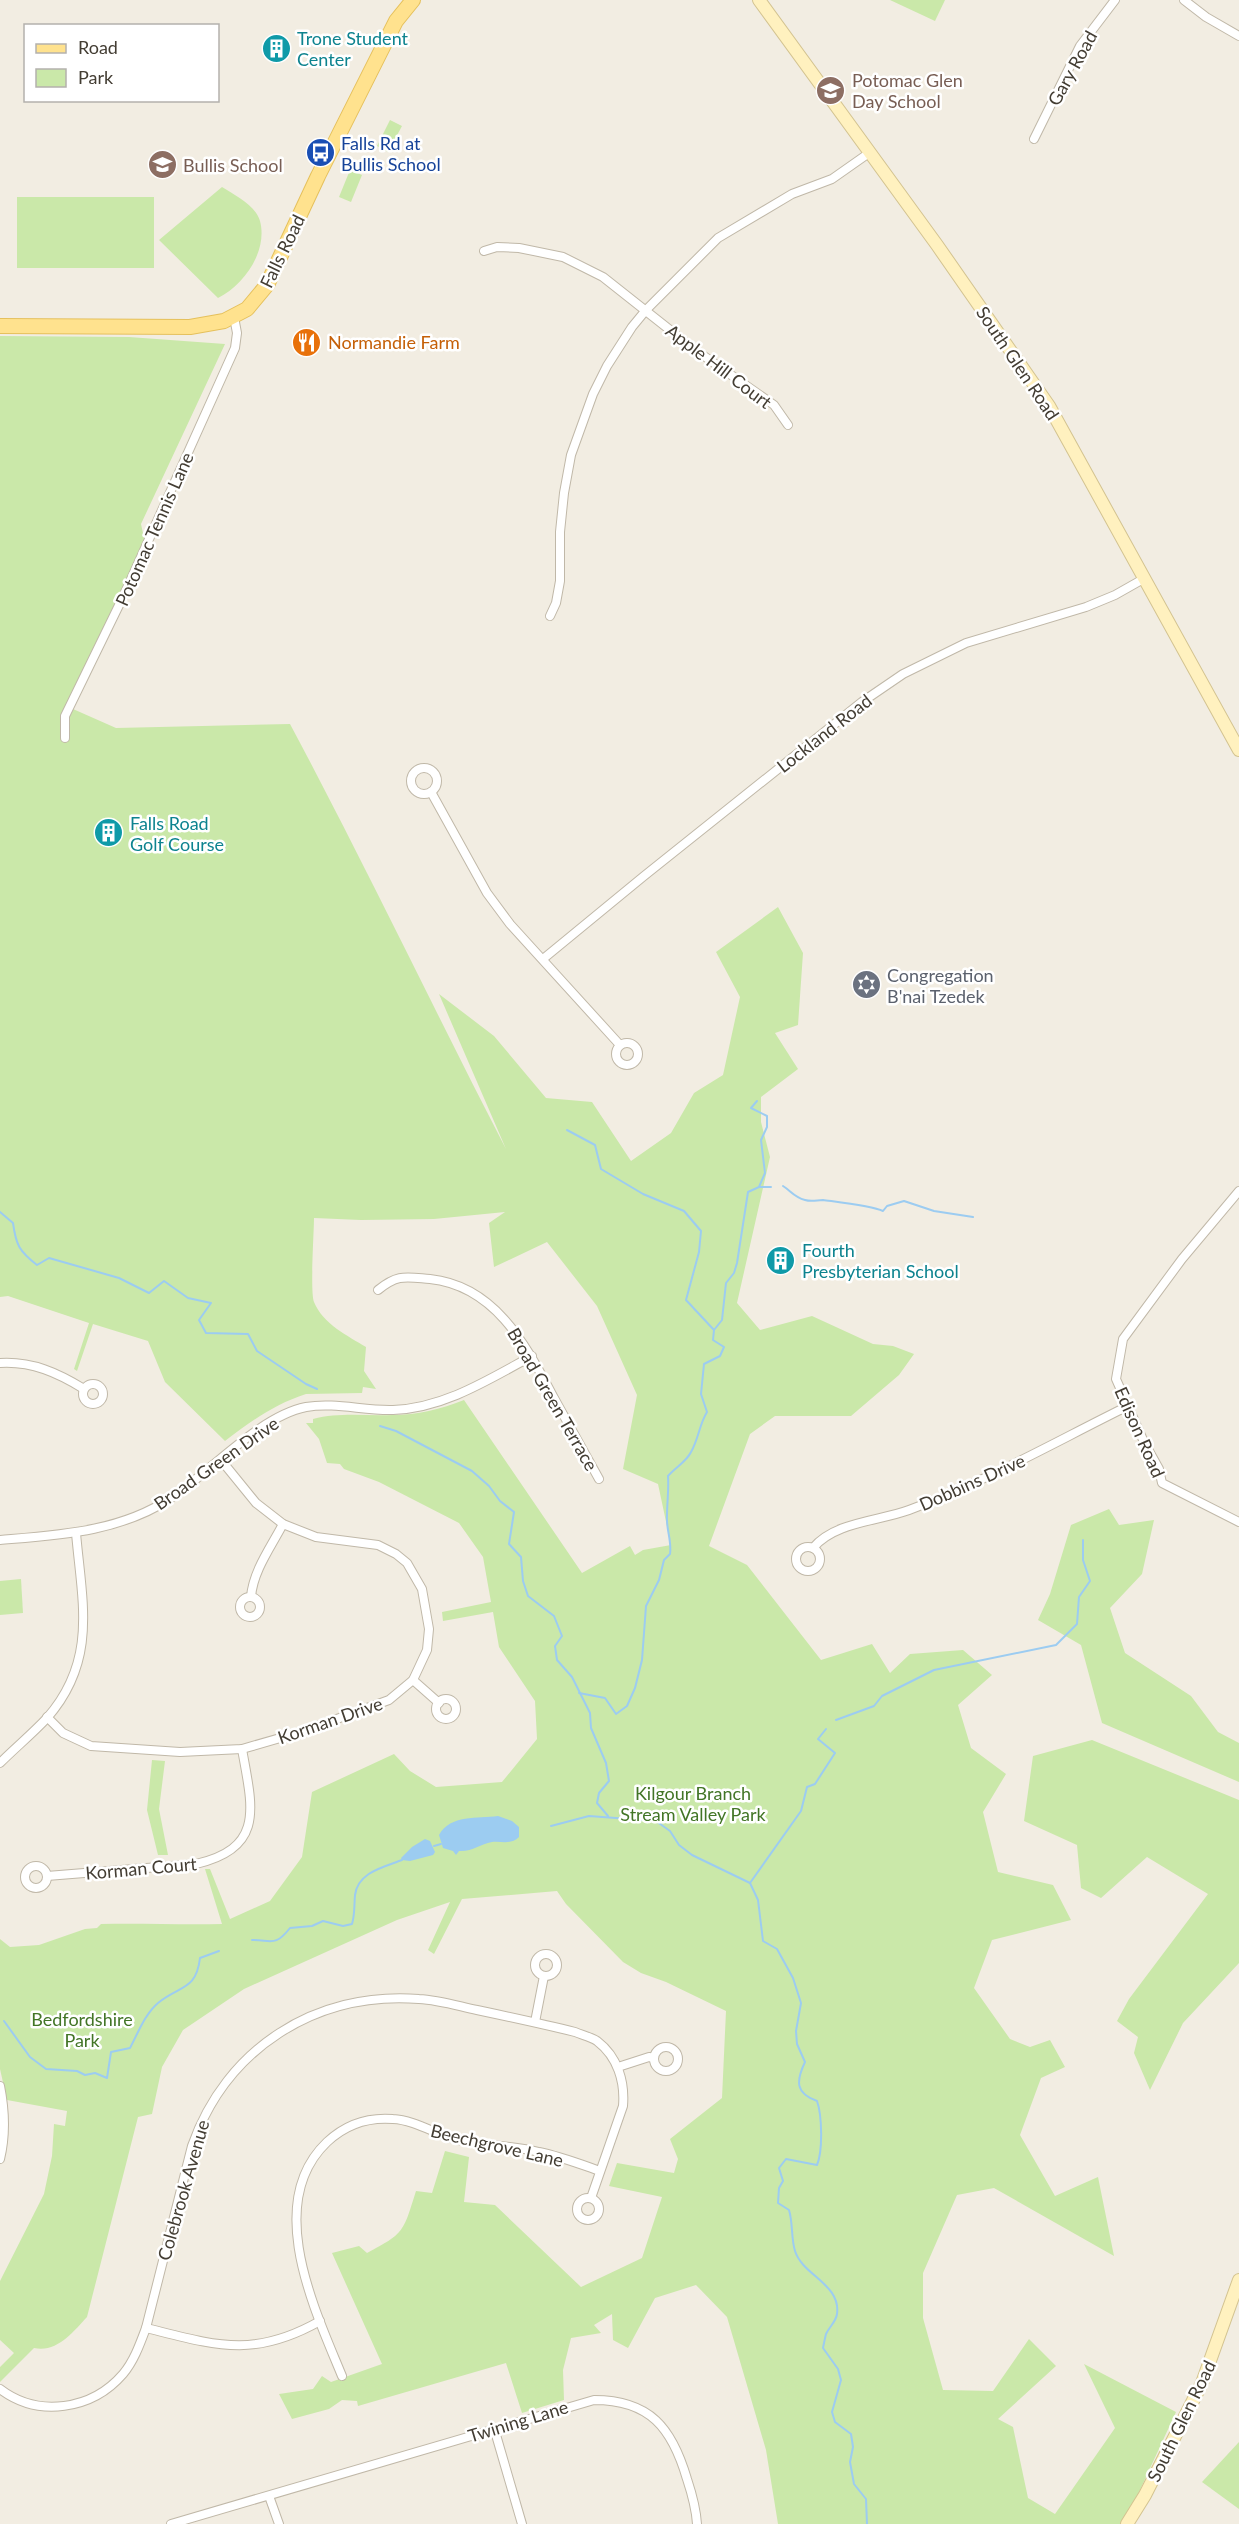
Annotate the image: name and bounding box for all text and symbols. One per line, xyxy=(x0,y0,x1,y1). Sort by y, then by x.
legend xyxy=(24,24,219,102)
place label: Trone Student Center xyxy=(297,27,409,70)
street label: Gary Road xyxy=(1043,27,1101,109)
building icon: Trone Student Center xyxy=(260,32,292,64)
text: Road xyxy=(78,36,118,58)
text: Park xyxy=(78,66,114,88)
place label: Potomac Glen Day School xyxy=(852,69,963,112)
school or university icon: Potomac Glen Day School xyxy=(815,74,847,106)
place label: Falls Rd at Bullis School xyxy=(341,132,441,175)
bus stop icon: Falls Rd at Bullis School xyxy=(304,137,336,169)
school or university icon: Bullis School xyxy=(146,149,178,181)
place label: Bullis School xyxy=(183,154,283,176)
street label: Falls Road xyxy=(255,211,309,291)
street label: South Glen Road xyxy=(972,302,1064,424)
street label: Apple Hill Court xyxy=(662,319,777,413)
restaurant icon: Normandie Farm xyxy=(291,326,323,358)
place label: Normandie Farm xyxy=(328,331,460,353)
street label: Potomac Tennis Lane xyxy=(110,449,198,609)
street label: Lockland Road xyxy=(772,689,876,777)
place label: Falls Road Golf Course xyxy=(130,812,224,855)
building icon: Falls Road Golf Course xyxy=(93,817,125,849)
place label: Congregation B'nai Tzedek xyxy=(887,964,994,1007)
synagogue icon: Congregation B'nai Tzedek xyxy=(850,969,882,1001)
place label: Fourth Presbyterian School xyxy=(802,1239,959,1282)
building icon: Fourth Presbyterian School xyxy=(765,1244,797,1276)
street label: Broad Green Terrace xyxy=(503,1324,603,1474)
street label: Edison Road xyxy=(1110,1383,1170,1481)
street label: Broad Green Drive xyxy=(149,1412,283,1514)
street label: Dobbins Drive xyxy=(916,1449,1028,1515)
street label: Korman Drive xyxy=(275,1692,385,1748)
park label: Kilgour Branch Stream Valley Park xyxy=(620,1782,767,1825)
street label: Korman Court xyxy=(85,1852,198,1884)
park label: Bedfordshire Park xyxy=(31,2008,133,2051)
street label: Colebrook Avenue xyxy=(152,2117,214,2263)
street label: Beechgrove Lane xyxy=(428,2119,566,2171)
street label: South Glen Road xyxy=(1142,2357,1220,2485)
street label: Twining Lane xyxy=(465,2395,571,2447)

